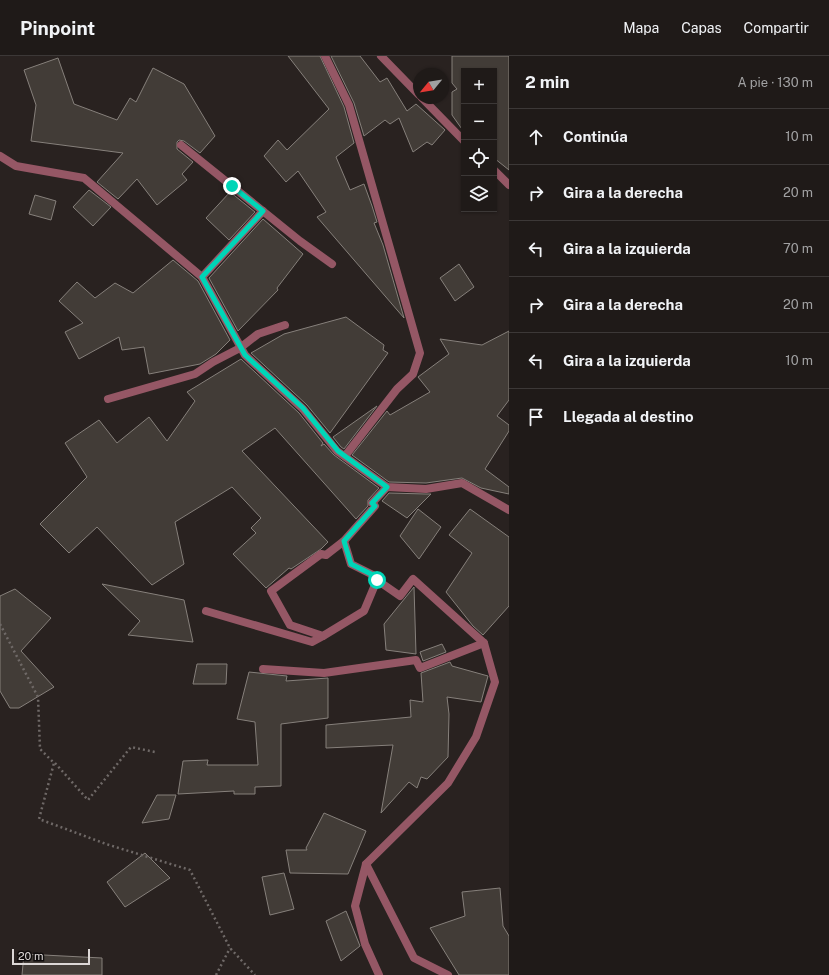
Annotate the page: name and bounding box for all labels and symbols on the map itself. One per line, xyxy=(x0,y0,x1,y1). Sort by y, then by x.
north arrow xyxy=(413,68,449,104)
route end xyxy=(223,177,241,195)
route start xyxy=(368,571,386,589)
scale bar xyxy=(12,947,90,966)

